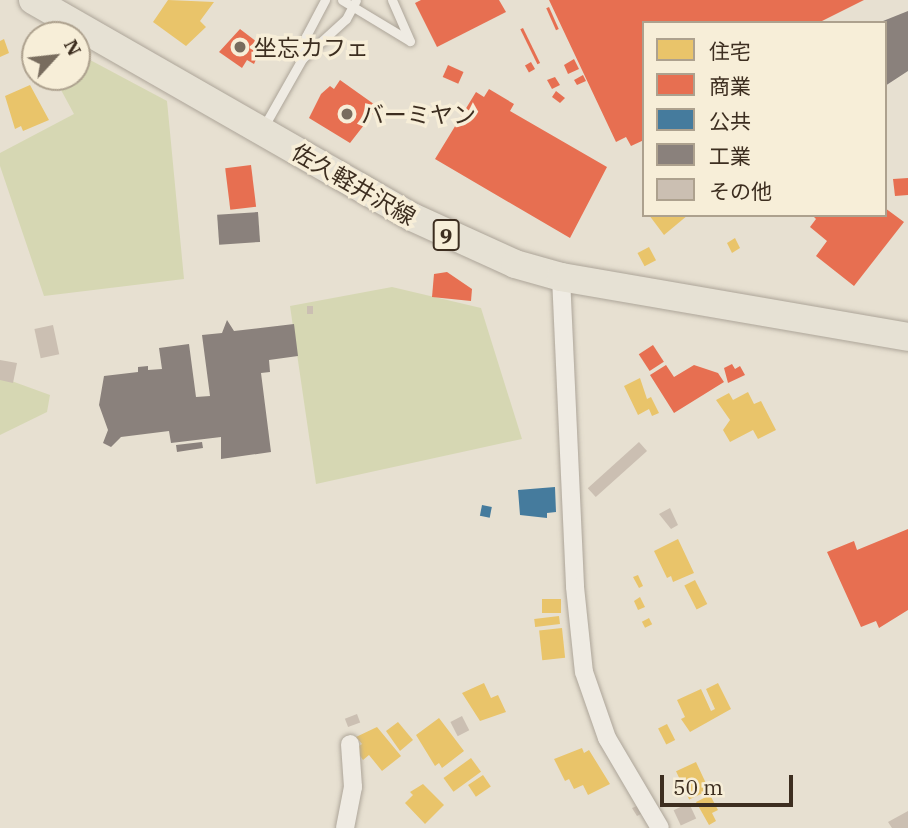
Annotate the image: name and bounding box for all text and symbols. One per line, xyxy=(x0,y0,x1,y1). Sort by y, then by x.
north arrow xyxy=(21,21,91,91)
legend xyxy=(642,21,887,217)
place label: 坐忘カフェ xyxy=(254,33,369,61)
text: N xyxy=(59,35,87,60)
text: 住宅 xyxy=(709,37,751,65)
marker: 坐忘カフェ xyxy=(232,39,248,55)
text: 商業 xyxy=(709,72,751,100)
place label: バーミヤン xyxy=(361,100,476,128)
marker: バーミヤン xyxy=(339,106,355,122)
text: 公共 xyxy=(709,107,751,135)
street label: 佐久軽井沢線 xyxy=(287,138,421,230)
text: 工業 xyxy=(709,142,751,170)
text: その他 xyxy=(709,177,772,205)
road number: 9 xyxy=(432,218,460,252)
scale bar xyxy=(663,762,796,806)
text: 50 m xyxy=(673,773,723,801)

